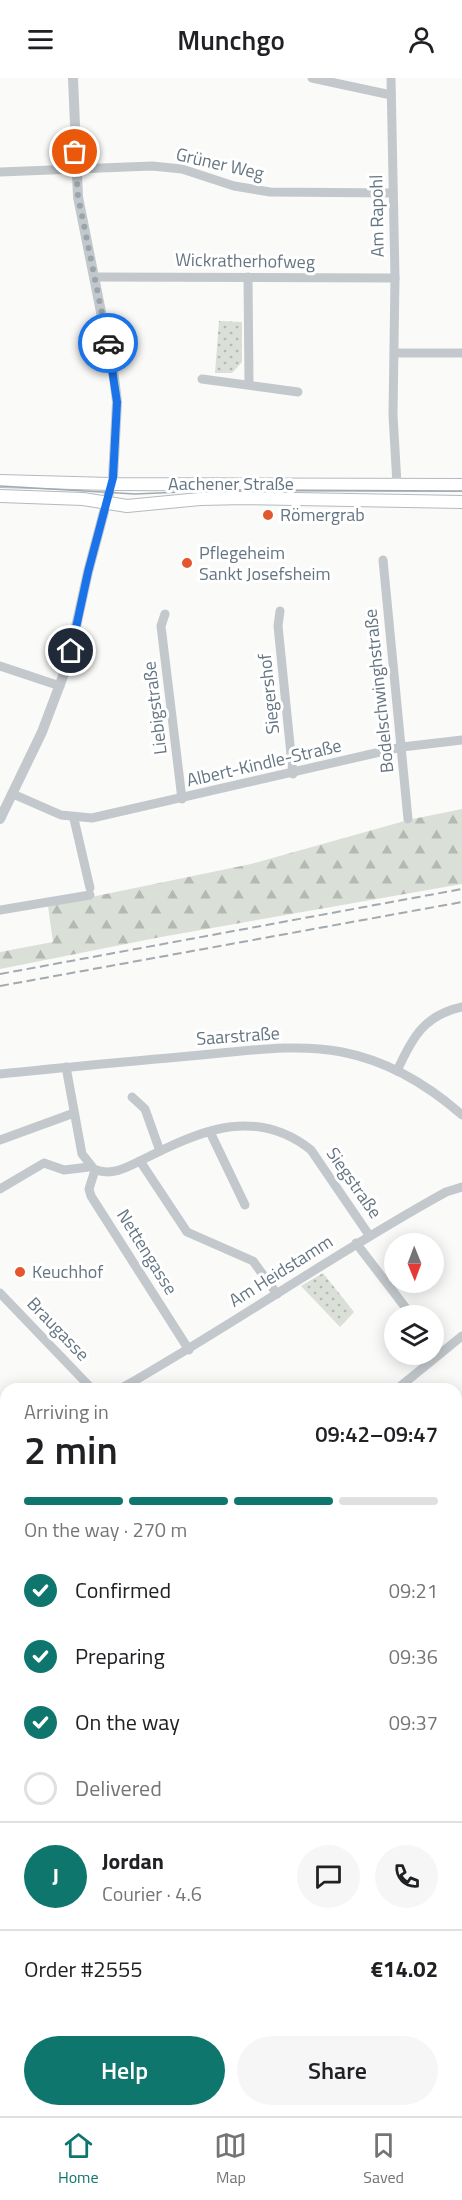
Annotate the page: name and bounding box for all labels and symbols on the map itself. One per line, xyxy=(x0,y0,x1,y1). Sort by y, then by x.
pin xyxy=(49,126,100,177)
street label: Grüner Weg xyxy=(173,140,267,187)
street label: Am Rapohl xyxy=(362,174,391,258)
street label: Wickratherhofweg xyxy=(175,246,315,275)
courier xyxy=(78,313,138,373)
street label: Aachener Straße xyxy=(168,470,294,497)
place label: Römergrab xyxy=(280,501,365,528)
marker: Römergrab xyxy=(261,508,275,522)
place label: Pflegeheim Sankt Josefsheim xyxy=(199,539,331,587)
marker: Pflegeheim Sankt Josefsheim xyxy=(180,556,194,570)
street label: Bodelschwinghstraße xyxy=(356,608,401,774)
pin xyxy=(45,625,96,676)
street label: Siegershof xyxy=(251,652,286,736)
street label: Liebigstraße xyxy=(135,660,174,756)
street label: Albert-Kindle-Straße xyxy=(184,732,344,793)
street label: Saarstraße xyxy=(195,1019,281,1052)
street label: Siegstraße xyxy=(320,1142,389,1224)
street label: Nettengasse xyxy=(110,1204,184,1300)
street label: Am Heidstamm xyxy=(223,1228,338,1313)
north arrow xyxy=(384,1233,444,1293)
place label: Keuchhof xyxy=(32,1258,103,1285)
marker: Keuchhof xyxy=(13,1265,27,1279)
street label: Braugasse xyxy=(21,1291,96,1367)

